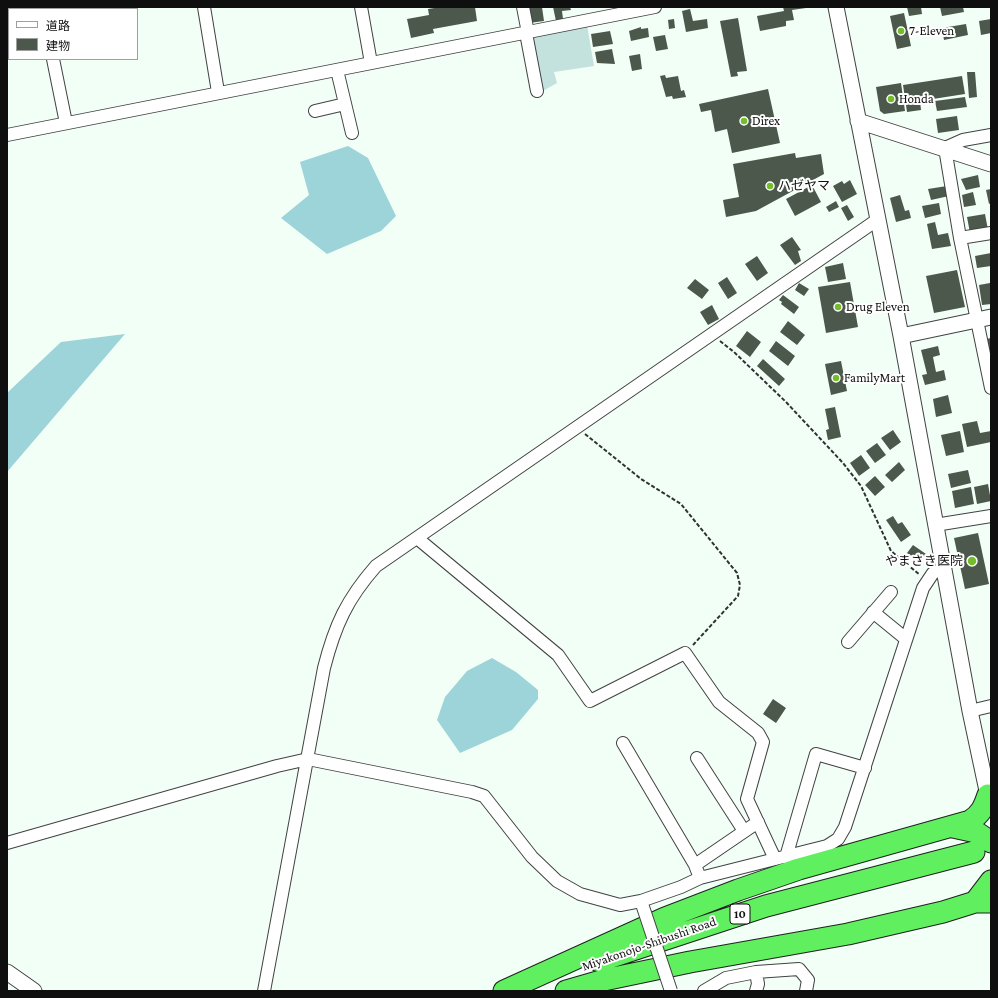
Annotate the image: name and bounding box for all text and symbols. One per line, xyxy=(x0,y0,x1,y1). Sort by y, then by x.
legend xyxy=(8,8,138,60)
text: 道路 xyxy=(46,19,70,33)
place label: 7-Eleven xyxy=(909,23,954,39)
marker: 7-Eleven xyxy=(896,26,906,36)
text: 建物 xyxy=(46,39,70,53)
place label: Honda xyxy=(899,91,934,107)
marker: Honda xyxy=(886,94,896,104)
place label: Direx xyxy=(752,113,780,129)
marker: Direx xyxy=(739,116,749,126)
place label: ハゼヤマ xyxy=(778,178,830,194)
marker: ハゼヤマ xyxy=(765,181,775,191)
place label: Drug Eleven xyxy=(846,299,910,315)
marker: Drug Eleven xyxy=(833,302,843,312)
place label: FamilyMart xyxy=(844,370,905,386)
marker: FamilyMart xyxy=(831,373,841,383)
place label: やまさき医院 xyxy=(885,553,963,569)
marker: やまさき医院 xyxy=(966,555,978,567)
road number: 10 xyxy=(730,904,750,924)
street label: Miyakonojo-Shibushi Road xyxy=(580,914,718,974)

